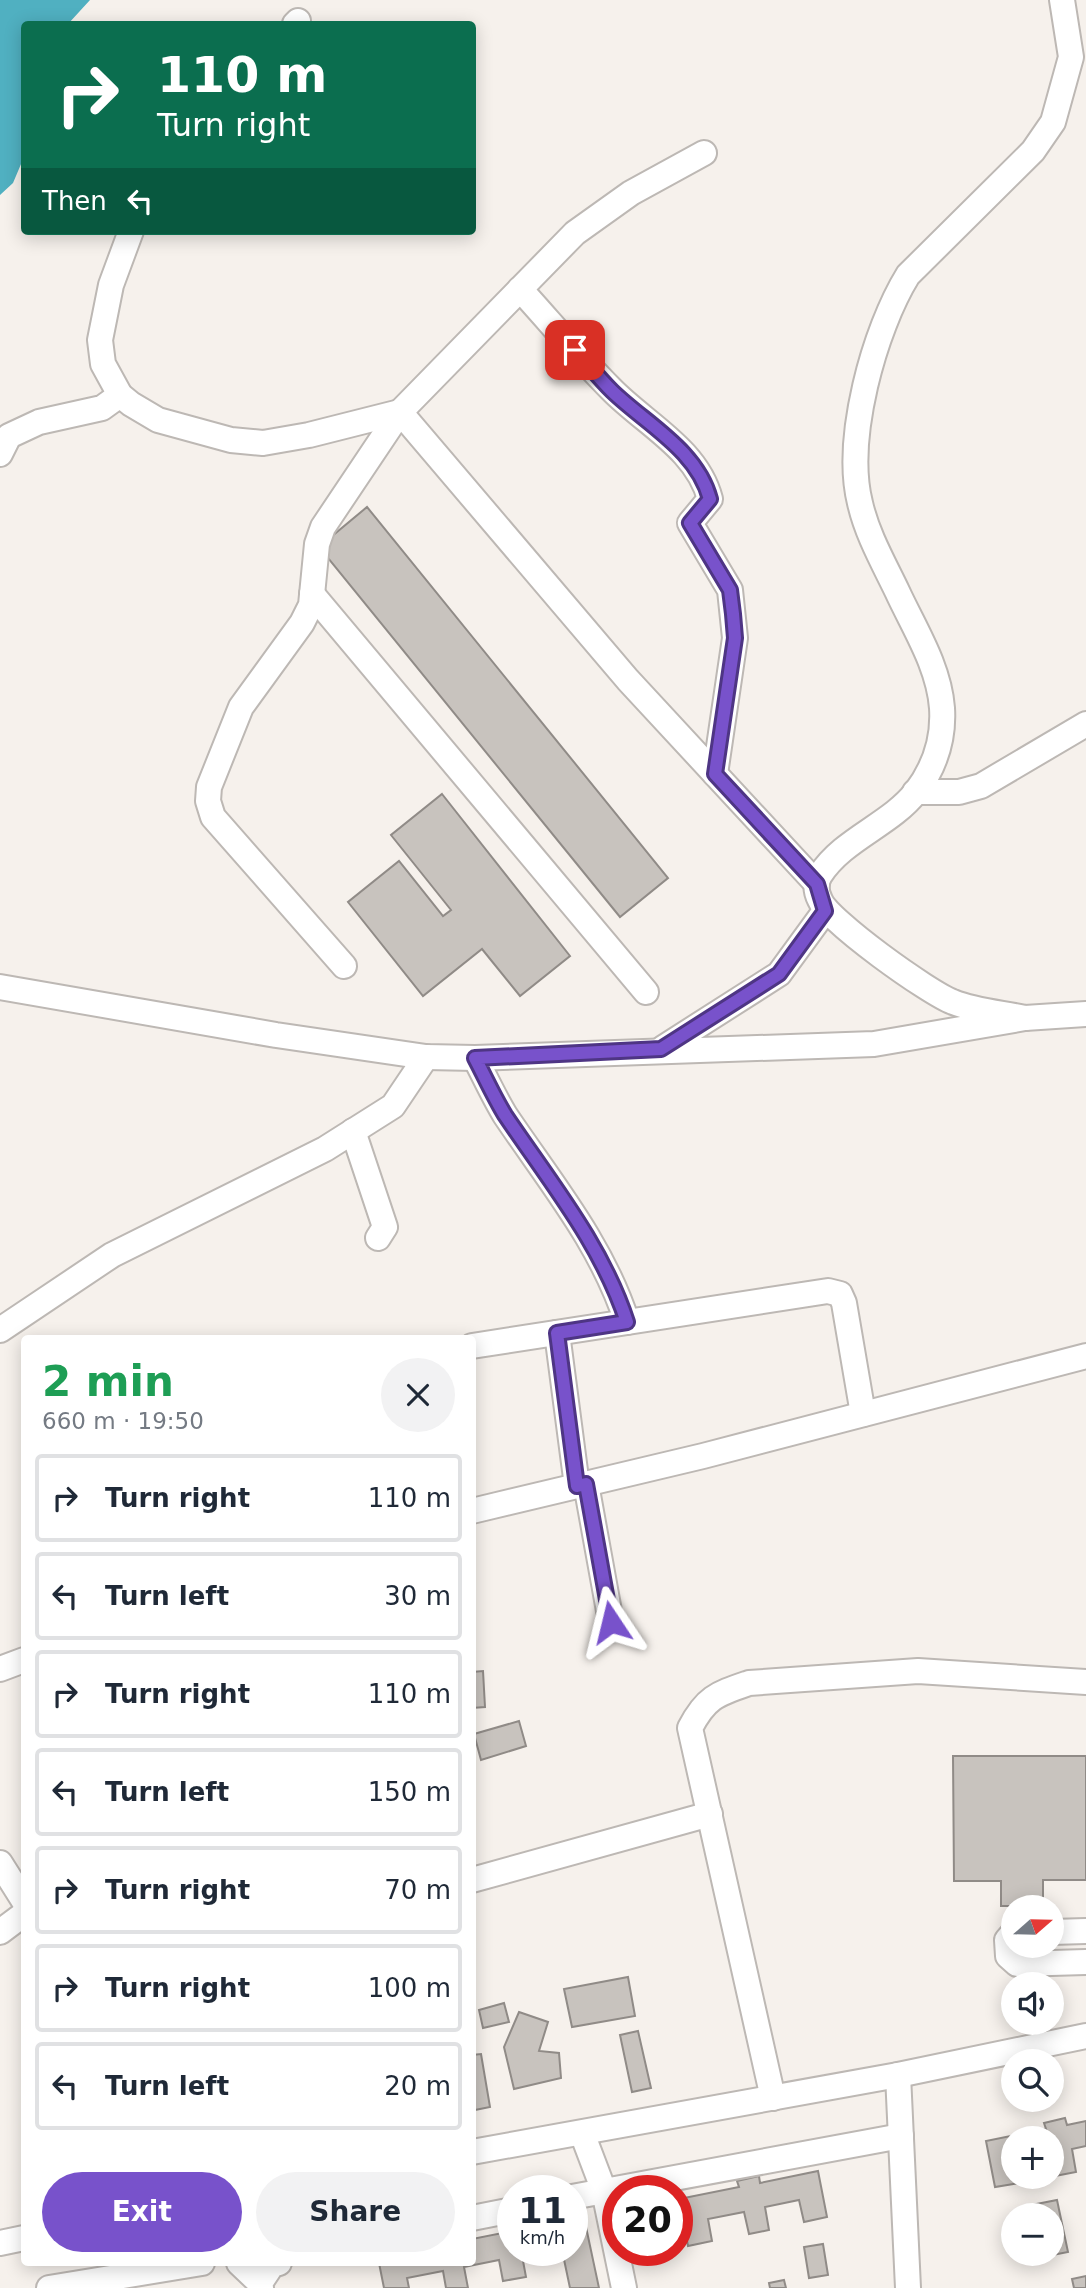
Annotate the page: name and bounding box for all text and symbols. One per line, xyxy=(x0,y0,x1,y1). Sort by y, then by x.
text: 110 m xyxy=(157,47,327,104)
icon: right xyxy=(42,49,133,140)
text: Turn right xyxy=(157,106,310,144)
icon: left xyxy=(121,182,159,220)
text: Then xyxy=(42,186,107,216)
pin xyxy=(545,320,605,380)
icon: arrive xyxy=(556,331,594,369)
text: 2 min xyxy=(42,1357,174,1406)
button: close xyxy=(381,1358,455,1432)
text: 660 m · 19:50 xyxy=(42,1408,204,1434)
icon: right xyxy=(46,1479,84,1517)
text: Turn right xyxy=(105,1483,250,1513)
text: 110 m xyxy=(368,1483,451,1513)
icon: left xyxy=(46,1577,84,1615)
text: Turn left xyxy=(105,1581,229,1611)
text: 30 m xyxy=(384,1581,451,1611)
position arrow xyxy=(574,1585,648,1659)
icon: right xyxy=(46,1675,84,1713)
text: Turn right xyxy=(105,1679,250,1709)
text: 110 m xyxy=(368,1679,451,1709)
icon: left xyxy=(46,1773,84,1811)
text: Turn left xyxy=(105,1777,229,1807)
text: 150 m xyxy=(368,1777,451,1807)
icon: right xyxy=(46,1871,84,1909)
text: Turn right xyxy=(105,1875,250,1905)
text: 70 m xyxy=(384,1875,451,1905)
north arrow xyxy=(1001,1895,1064,1958)
map controls xyxy=(1001,1895,1064,2266)
icon: right xyxy=(46,1969,84,2007)
button: sound xyxy=(1001,1972,1064,2035)
text: Turn right xyxy=(105,1973,250,2003)
text: 100 m xyxy=(368,1973,451,2003)
button: search xyxy=(1001,2049,1064,2112)
icon: left xyxy=(46,2067,84,2105)
text: Turn left xyxy=(105,2071,229,2101)
text: 20 m xyxy=(384,2071,451,2101)
button: + xyxy=(1001,2126,1064,2189)
button: Exit xyxy=(42,2172,242,2252)
button: Share xyxy=(256,2172,455,2252)
speed limit sign: 20 xyxy=(602,2175,693,2266)
text: 11 xyxy=(518,2191,567,2231)
button: − xyxy=(1001,2203,1064,2266)
text: km/h xyxy=(520,2227,565,2248)

